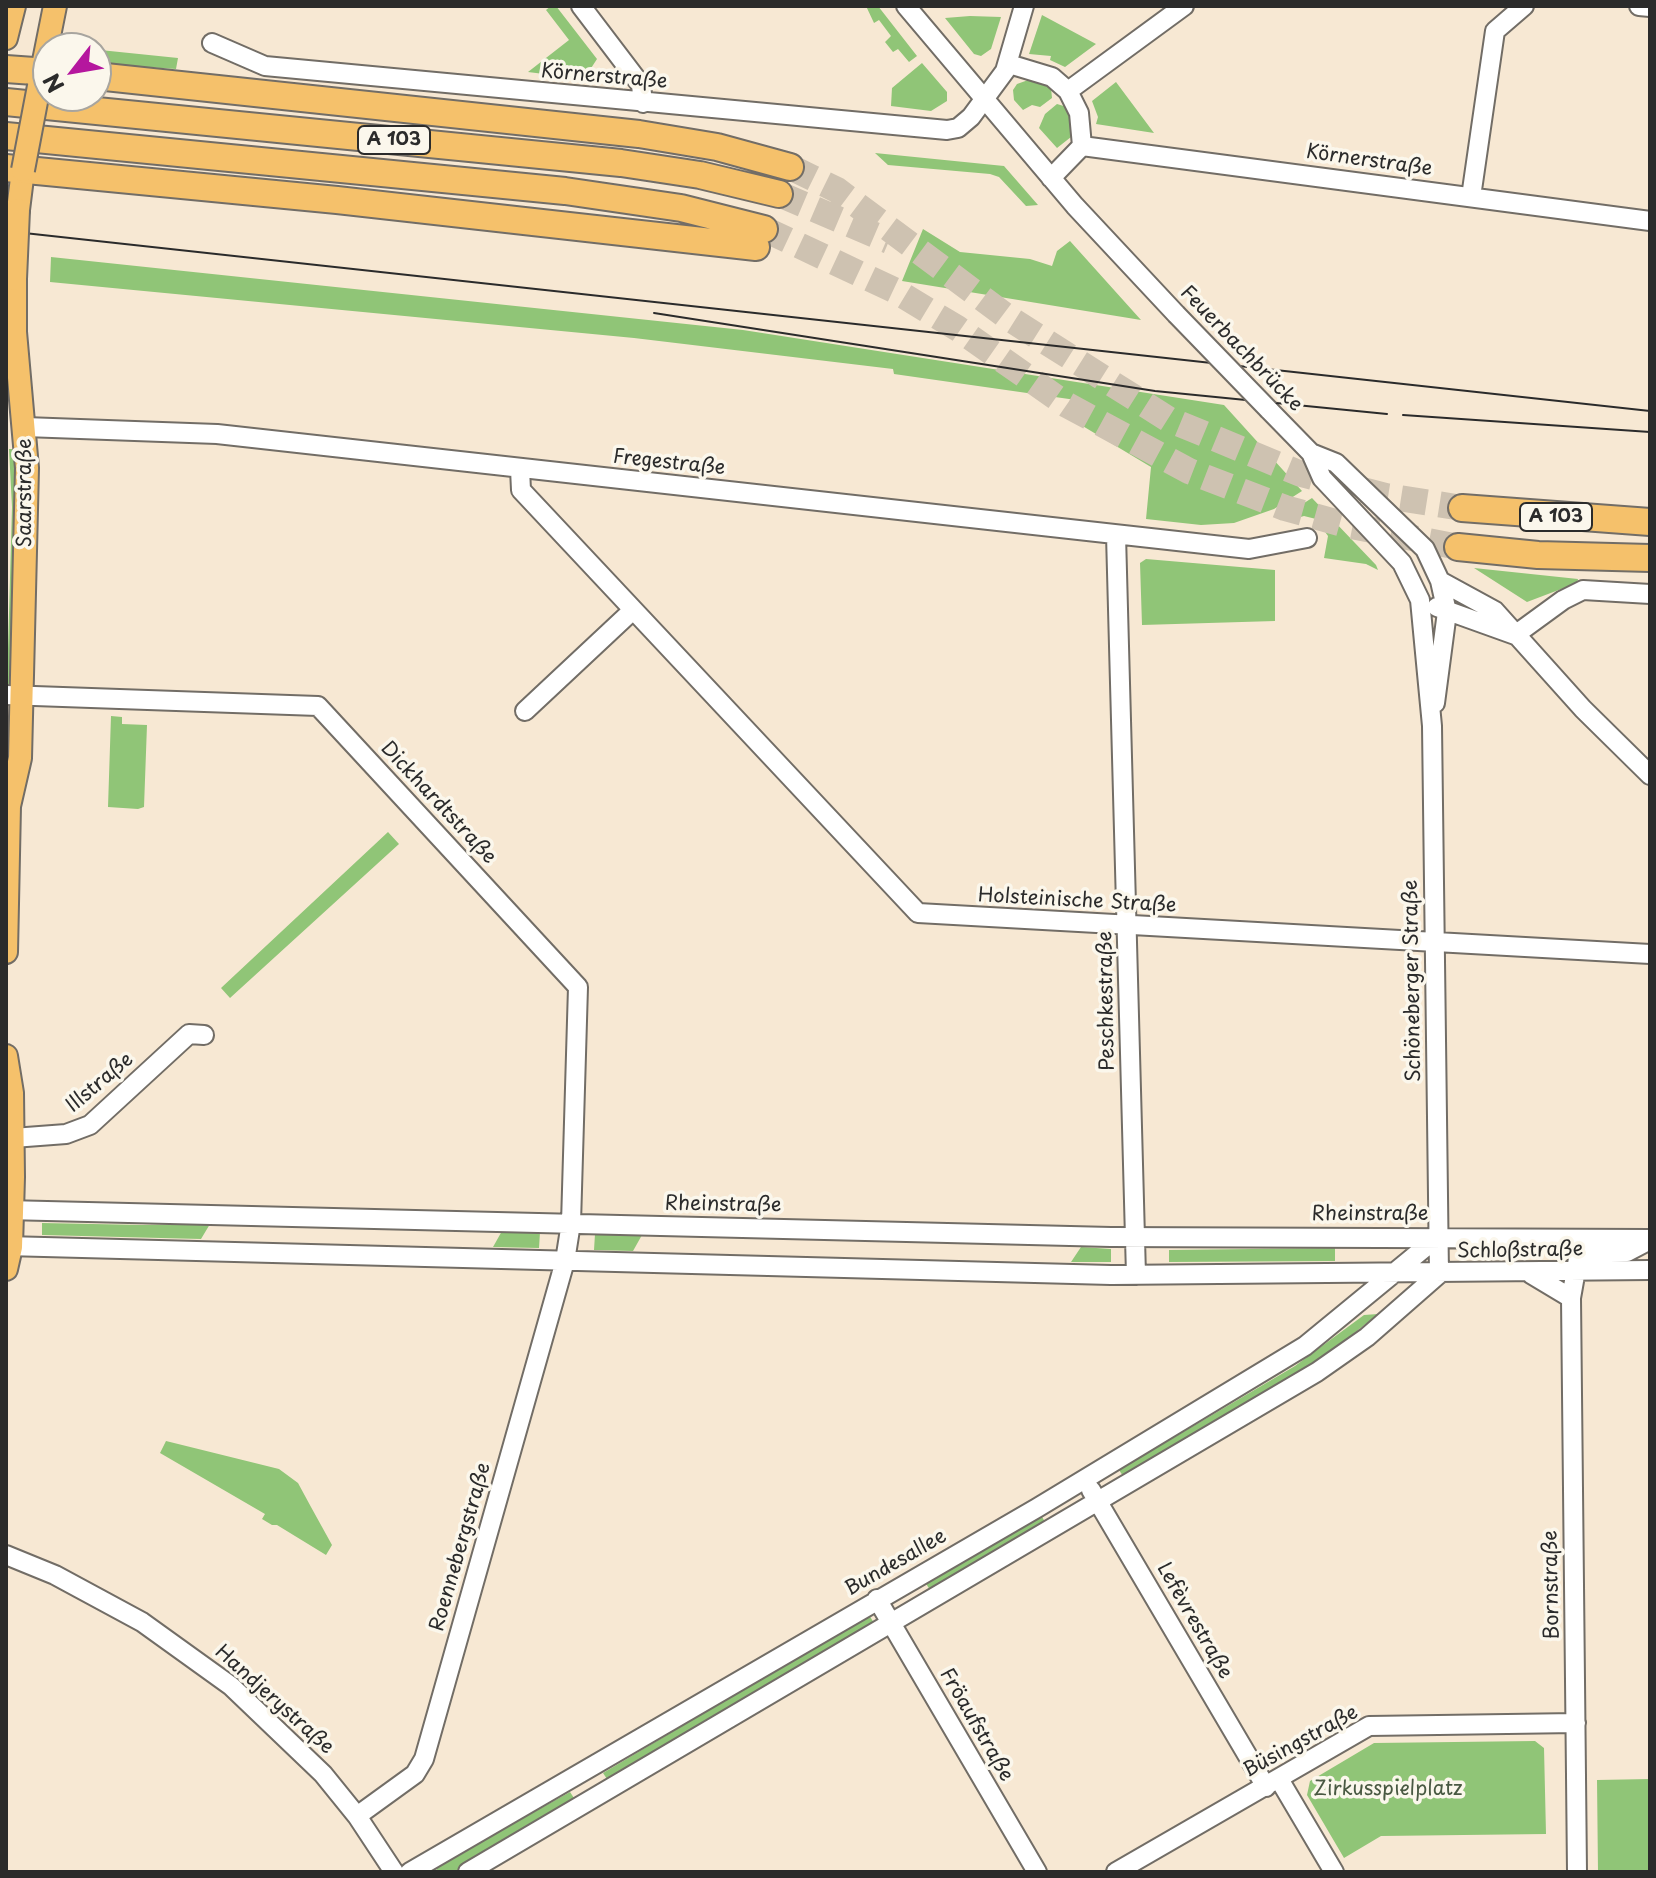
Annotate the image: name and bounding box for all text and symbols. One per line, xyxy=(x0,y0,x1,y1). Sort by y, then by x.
north arrow xyxy=(32,32,112,112)
street label: Körnerstraße xyxy=(540,60,668,94)
text: N xyxy=(34,68,71,100)
road number: A 103 xyxy=(358,126,430,154)
street label: Körnerstraße xyxy=(1304,140,1434,182)
street label: Feuerbachbrücke xyxy=(1175,281,1307,417)
street label: Saarstraße xyxy=(13,438,37,548)
street label: Fregestraße xyxy=(612,445,726,481)
road number: A 103 xyxy=(1520,503,1592,531)
street label: Dickhardtstraße xyxy=(375,737,501,869)
street label: Schöneberger Straße xyxy=(1399,880,1427,1082)
street label: Holsteinische Straße xyxy=(977,884,1177,918)
street label: Peschkestraße xyxy=(1094,931,1120,1071)
street label: Illstraße xyxy=(62,1048,138,1118)
street label: Rheinstraße xyxy=(664,1192,782,1218)
street label: Rheinstraße xyxy=(1312,1202,1428,1226)
street label: Schloßstraße xyxy=(1457,1238,1583,1264)
street label: Roennebergstraße xyxy=(425,1460,497,1634)
street label: Bundesallee xyxy=(841,1524,951,1602)
street label: Bornstraße xyxy=(1539,1530,1565,1640)
street label: Lefèvrestraße xyxy=(1151,1559,1237,1683)
street label: Handjerystraße xyxy=(210,1640,338,1760)
street label: Fröaufstraße xyxy=(934,1664,1018,1786)
street label: Büsingstraße xyxy=(1240,1701,1362,1783)
park label: Zirkusspielplatz xyxy=(1313,1777,1463,1801)

